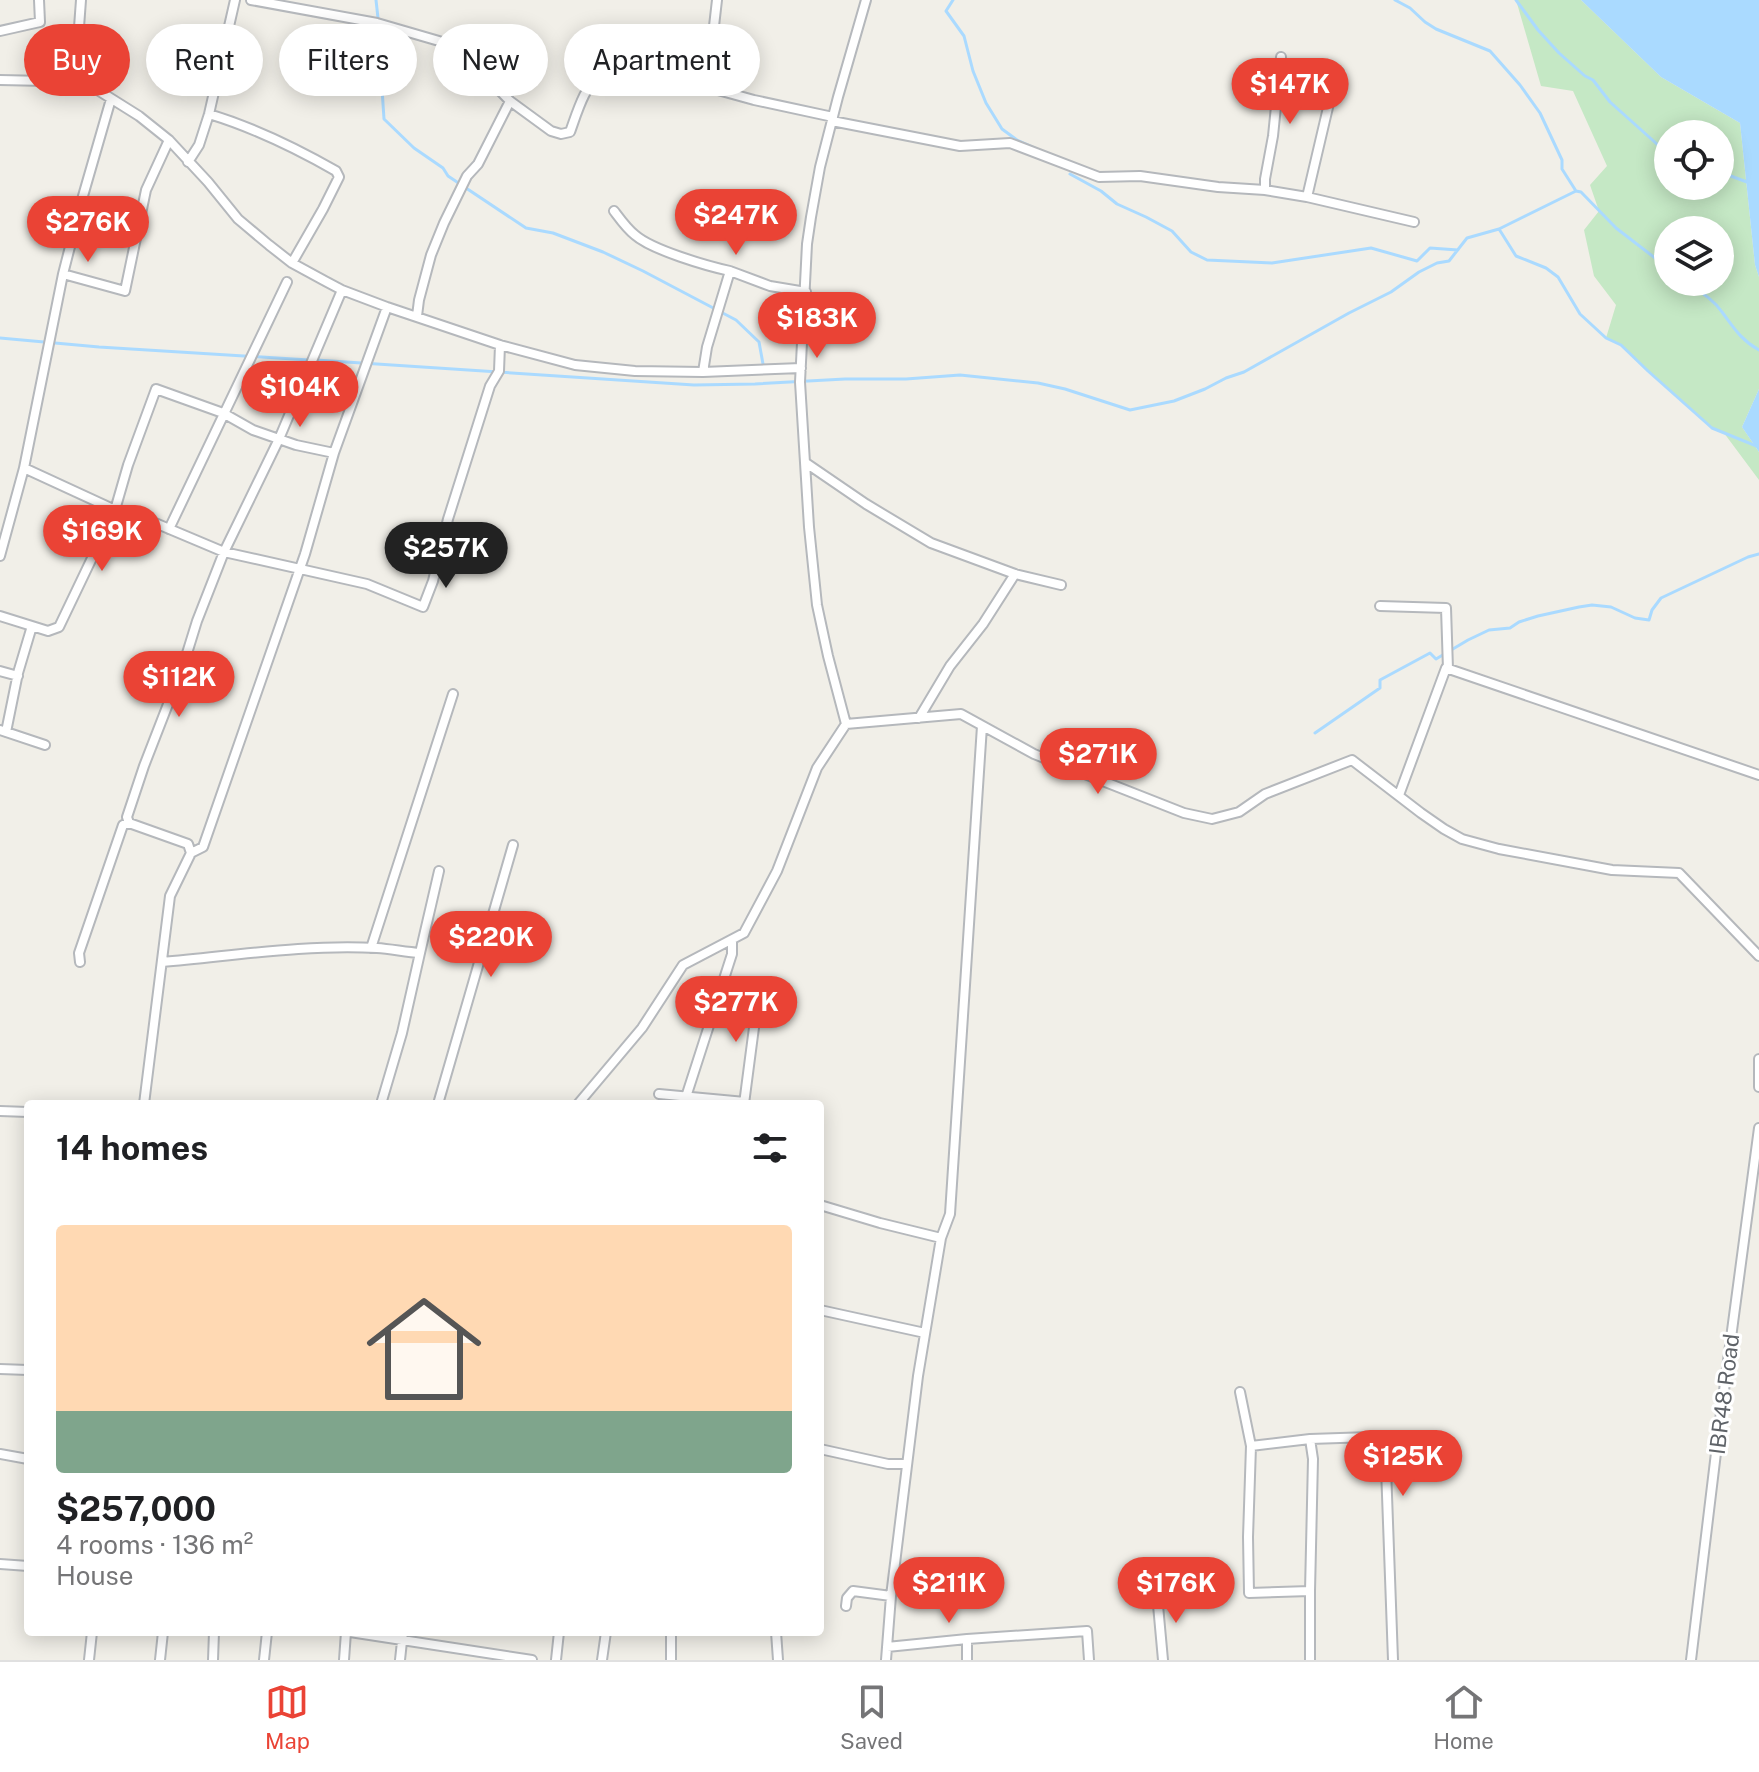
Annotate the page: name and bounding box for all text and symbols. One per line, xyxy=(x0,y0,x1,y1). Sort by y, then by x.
chip: Buy xyxy=(24,24,130,96)
chip: Rent xyxy=(146,24,263,96)
chip: Filters xyxy=(279,24,417,96)
chip: New xyxy=(433,24,548,96)
chip: Apartment xyxy=(564,24,760,96)
pin: $147K xyxy=(1234,58,1346,126)
text: $147K xyxy=(1250,68,1330,99)
map controls xyxy=(1654,120,1734,296)
button: locate xyxy=(1654,120,1734,200)
pin: $247K xyxy=(680,189,792,257)
pin: $276K xyxy=(32,196,144,264)
text: $247K xyxy=(693,199,779,230)
text: $276K xyxy=(45,206,131,237)
button: layers xyxy=(1654,216,1734,296)
pin: $183K xyxy=(761,292,873,360)
text: $183K xyxy=(776,302,858,333)
pin: $104K xyxy=(244,361,356,429)
text: $104K xyxy=(259,371,341,402)
pin: $169K xyxy=(46,505,158,573)
text: $169K xyxy=(61,515,143,546)
pin: $257K xyxy=(390,522,502,590)
text: $257K xyxy=(403,532,489,563)
pin: $112K xyxy=(123,651,235,719)
text: $112K xyxy=(141,661,217,692)
pin: $271K xyxy=(1042,728,1154,796)
text: $271K xyxy=(1058,738,1138,769)
pin: $220K xyxy=(435,911,547,979)
text: $220K xyxy=(448,921,534,952)
pin: $277K xyxy=(680,976,792,1044)
text: $277K xyxy=(693,986,779,1017)
icon: filters xyxy=(748,1126,792,1170)
text: 14 homes xyxy=(56,1128,208,1168)
icon: home xyxy=(352,1277,496,1421)
street label: IBR48 Road xyxy=(1704,1332,1744,1456)
pin: $125K xyxy=(1347,1430,1459,1498)
text: $125K xyxy=(1362,1440,1444,1471)
text: $257,000 xyxy=(56,1489,216,1529)
text: 4 rooms · 136 m² xyxy=(56,1529,253,1560)
pin: $211K xyxy=(893,1557,1005,1625)
pin: $176K xyxy=(1120,1557,1232,1625)
text: House xyxy=(56,1560,133,1591)
text: $211K xyxy=(911,1567,987,1598)
text: $176K xyxy=(1136,1567,1216,1598)
tab: Map xyxy=(265,1680,310,1754)
tab: Saved xyxy=(840,1680,903,1754)
tab: Home xyxy=(1433,1680,1494,1754)

